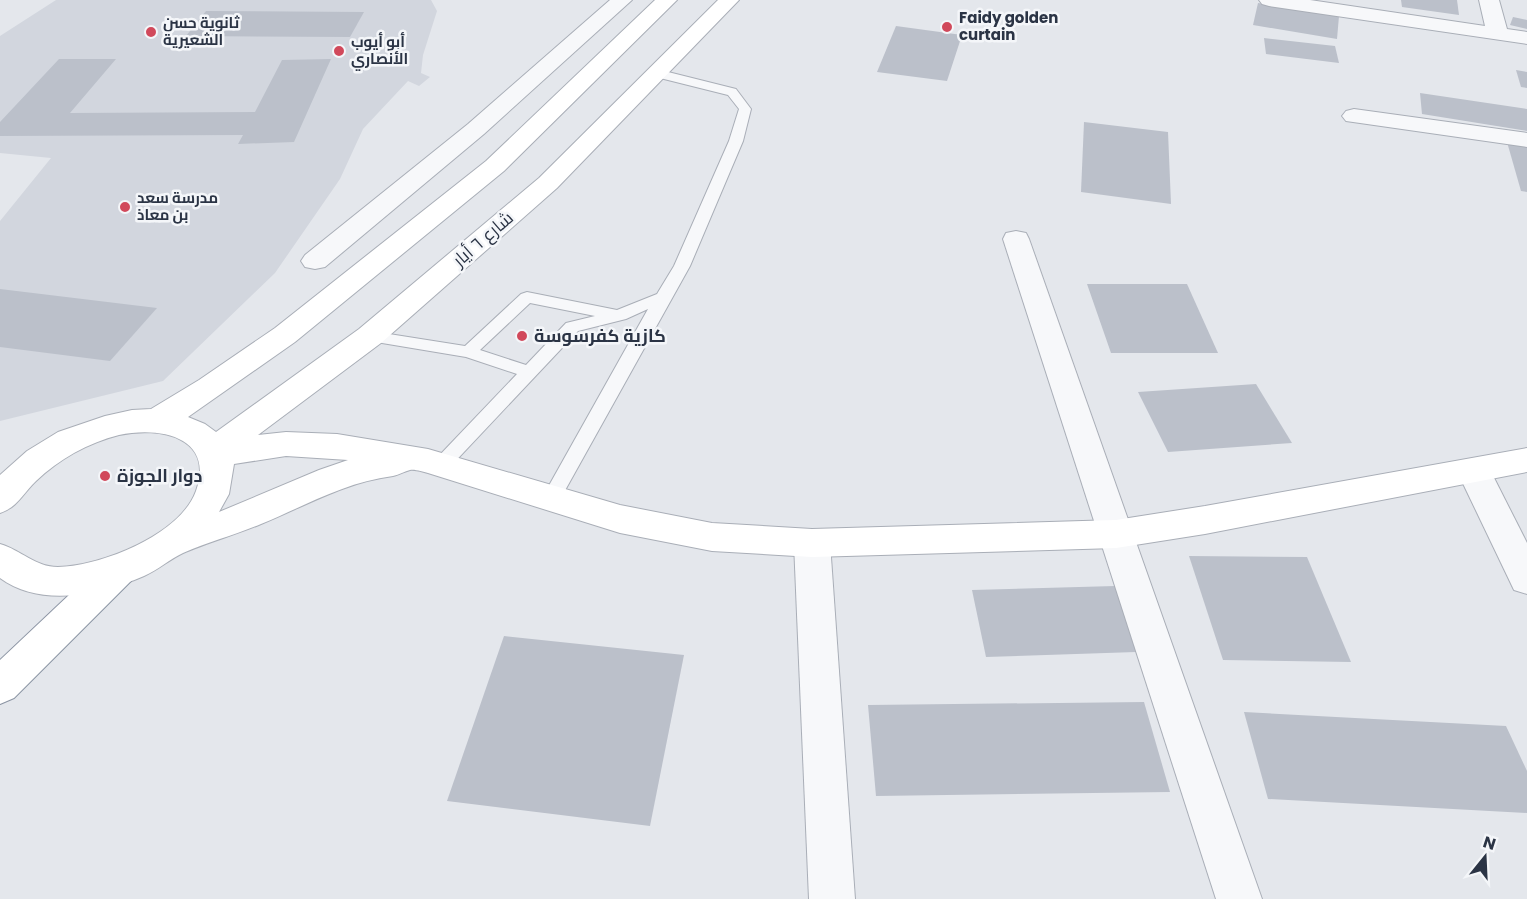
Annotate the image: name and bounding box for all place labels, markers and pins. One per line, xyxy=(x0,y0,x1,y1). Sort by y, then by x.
place label: Faidy golden curtain xyxy=(959,7,1058,45)
place label: ثانوية حسن الشعيرية xyxy=(163,12,240,50)
marker: Faidy golden curtain xyxy=(940,20,954,34)
marker: ثانوية حسن الشعيرية xyxy=(144,25,158,39)
place label: أبو أيوب الأنصاري xyxy=(351,31,408,71)
marker: أبو أيوب الأنصاري xyxy=(332,44,346,58)
place label: مدرسة سعد بن معاذ xyxy=(137,187,218,225)
marker: مدرسة سعد بن معاذ xyxy=(118,200,132,214)
place label: كازية كفرسوسة xyxy=(534,323,666,348)
marker: كازية كفرسوسة xyxy=(515,329,529,343)
place label: دوار الجوزة xyxy=(117,463,203,488)
marker: دوار الجوزة xyxy=(98,469,112,483)

